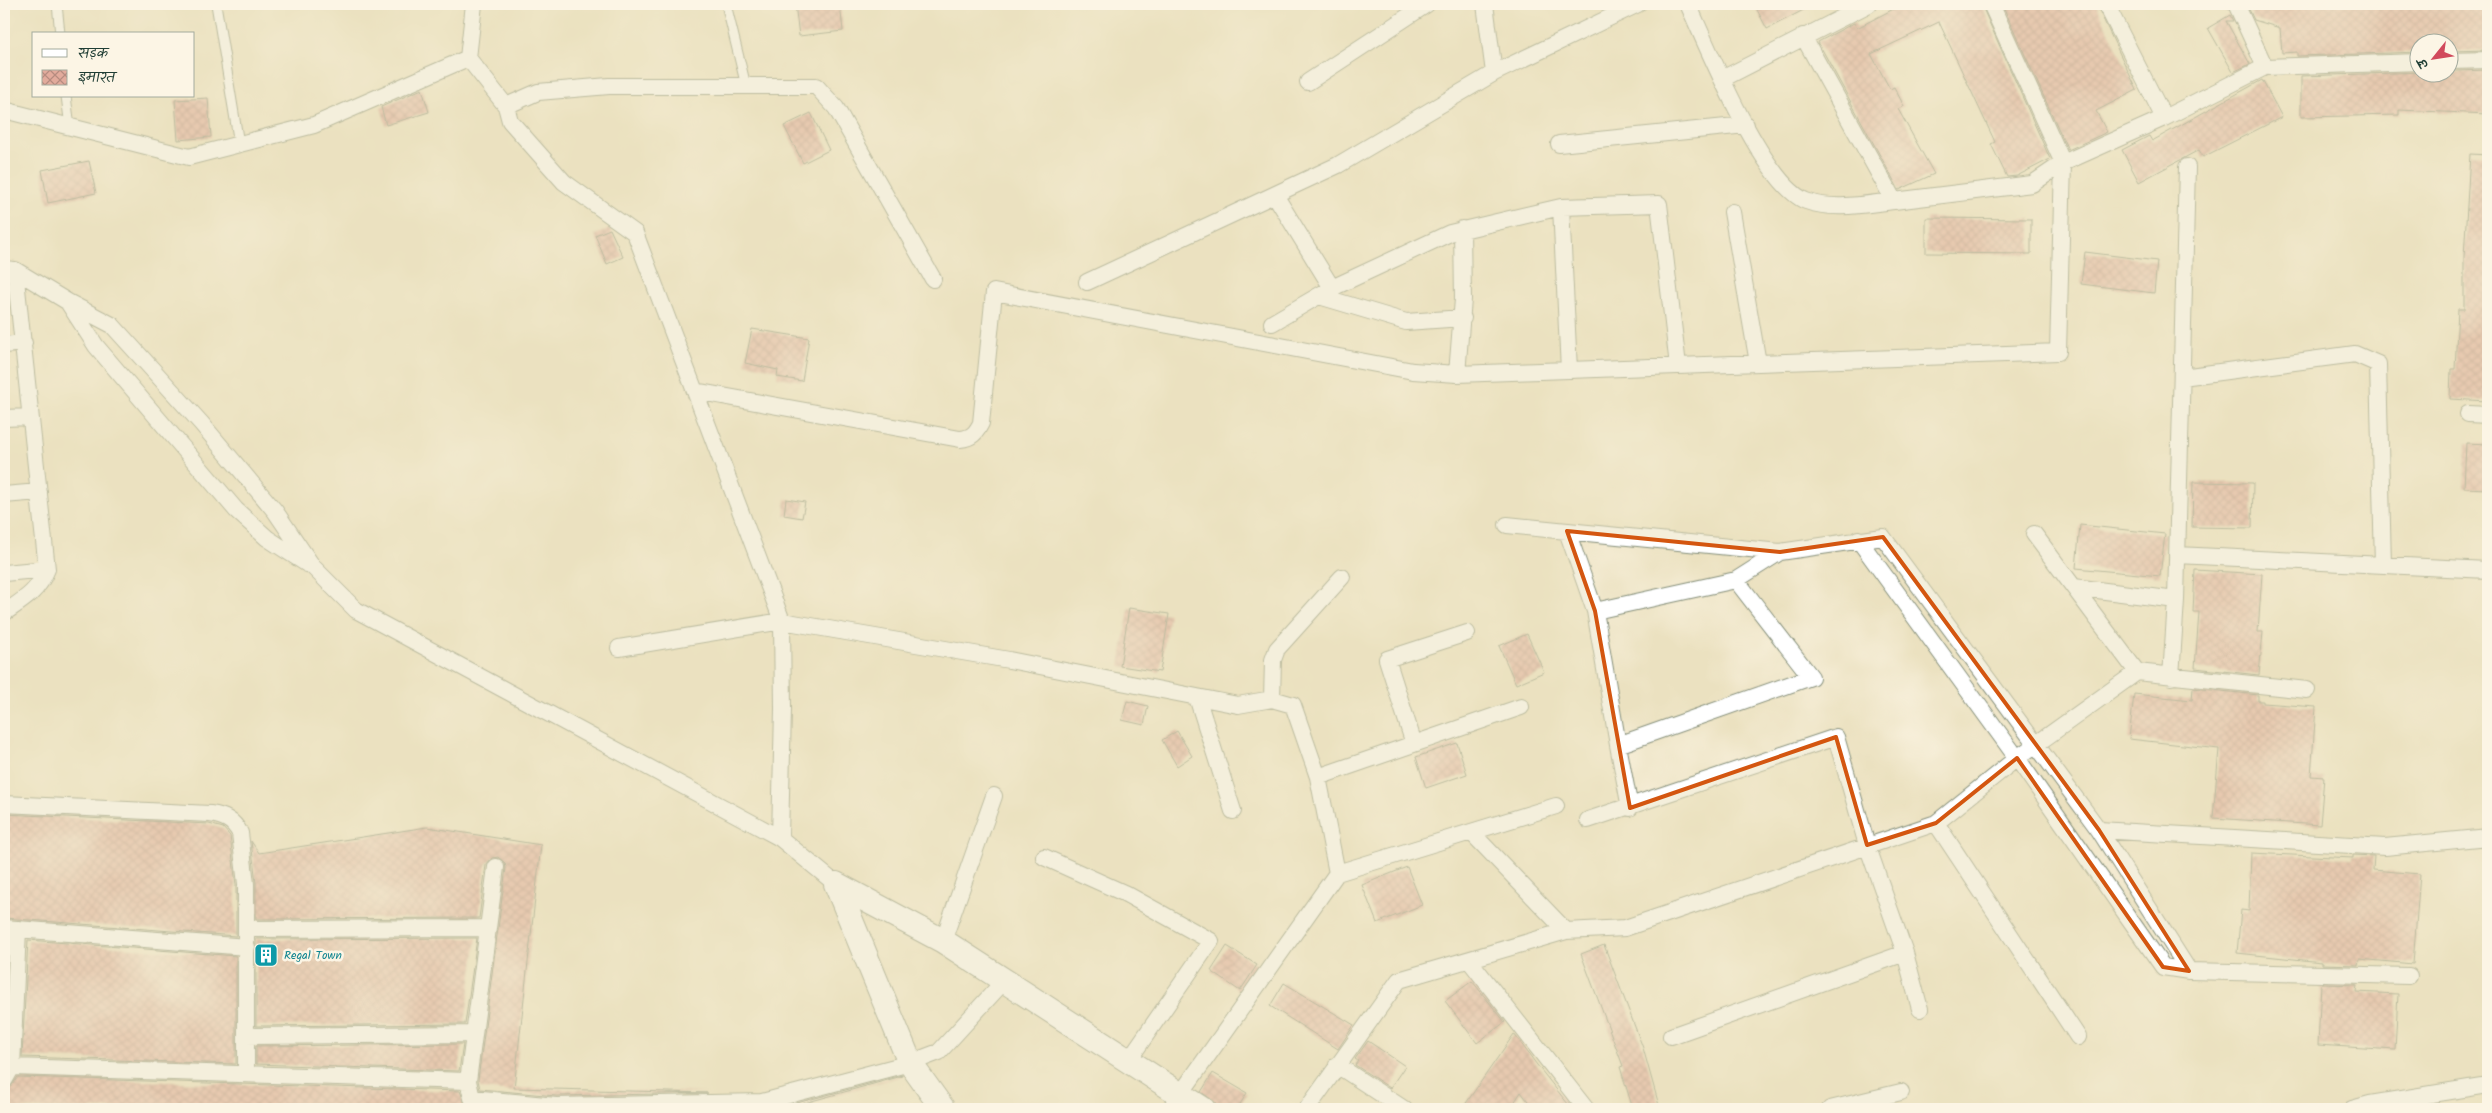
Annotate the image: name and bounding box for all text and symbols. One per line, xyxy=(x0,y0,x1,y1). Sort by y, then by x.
legend xyxy=(32,32,195,98)
north arrow xyxy=(2410,32,2460,82)
text: सड़क xyxy=(78,42,110,66)
text: उ xyxy=(2410,52,2435,73)
text: इमारत xyxy=(78,66,118,90)
building icon: Regal Town xyxy=(253,942,279,968)
place label: Regal Town xyxy=(284,946,342,965)

